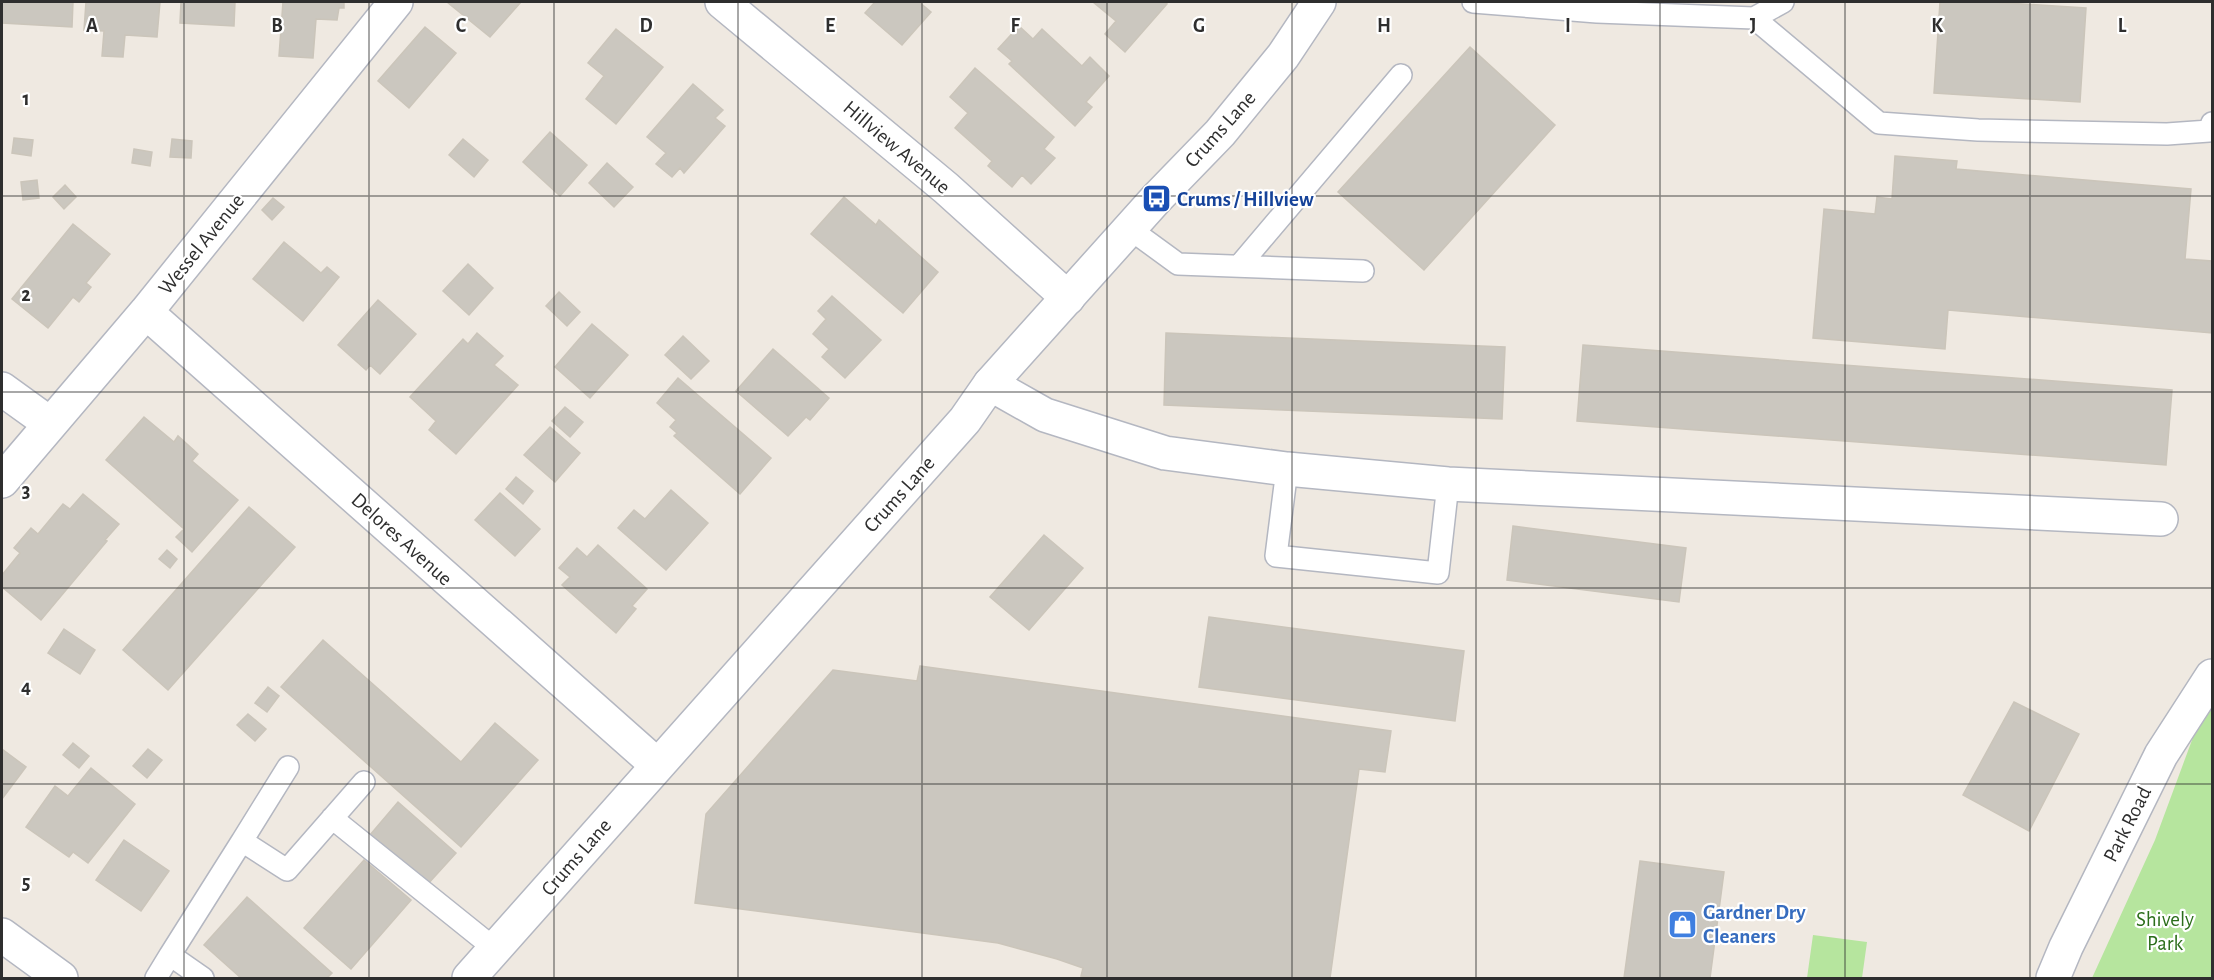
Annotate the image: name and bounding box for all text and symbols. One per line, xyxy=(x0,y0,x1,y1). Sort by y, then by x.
text: A xyxy=(86,16,98,36)
text: B xyxy=(271,16,283,36)
text: C xyxy=(456,16,467,36)
text: D xyxy=(639,16,653,36)
text: E xyxy=(825,16,835,36)
text: F xyxy=(1010,16,1020,36)
text: G xyxy=(1193,16,1205,36)
text: H xyxy=(1377,16,1391,36)
text: I xyxy=(1565,16,1571,36)
text: J xyxy=(1750,16,1756,36)
text: K xyxy=(1931,16,1943,36)
text: L xyxy=(2118,16,2127,36)
street label: Crums Lane xyxy=(1181,87,1260,172)
text: 1 xyxy=(22,89,30,109)
street label: Hillview Avenue xyxy=(839,97,954,198)
bus stop icon: Crums / Hillview xyxy=(1140,183,1172,215)
place label: Crums / Hillview xyxy=(1177,189,1314,210)
street label: Wessel Avenue xyxy=(155,190,248,299)
text: 2 xyxy=(21,285,31,305)
street label: Crums Lane xyxy=(860,452,939,537)
text: 3 xyxy=(22,481,30,501)
street label: Delores Avenue xyxy=(347,489,456,590)
text: 4 xyxy=(21,677,31,697)
street label: Park Road xyxy=(2100,783,2155,865)
street label: Crums Lane xyxy=(537,815,615,900)
text: 5 xyxy=(22,873,30,893)
place label: Gardner Dry Cleaners xyxy=(1703,902,1806,947)
shop icon: Gardner Dry Cleaners xyxy=(1666,908,1698,940)
park label: Shively Park xyxy=(2136,909,2194,954)

